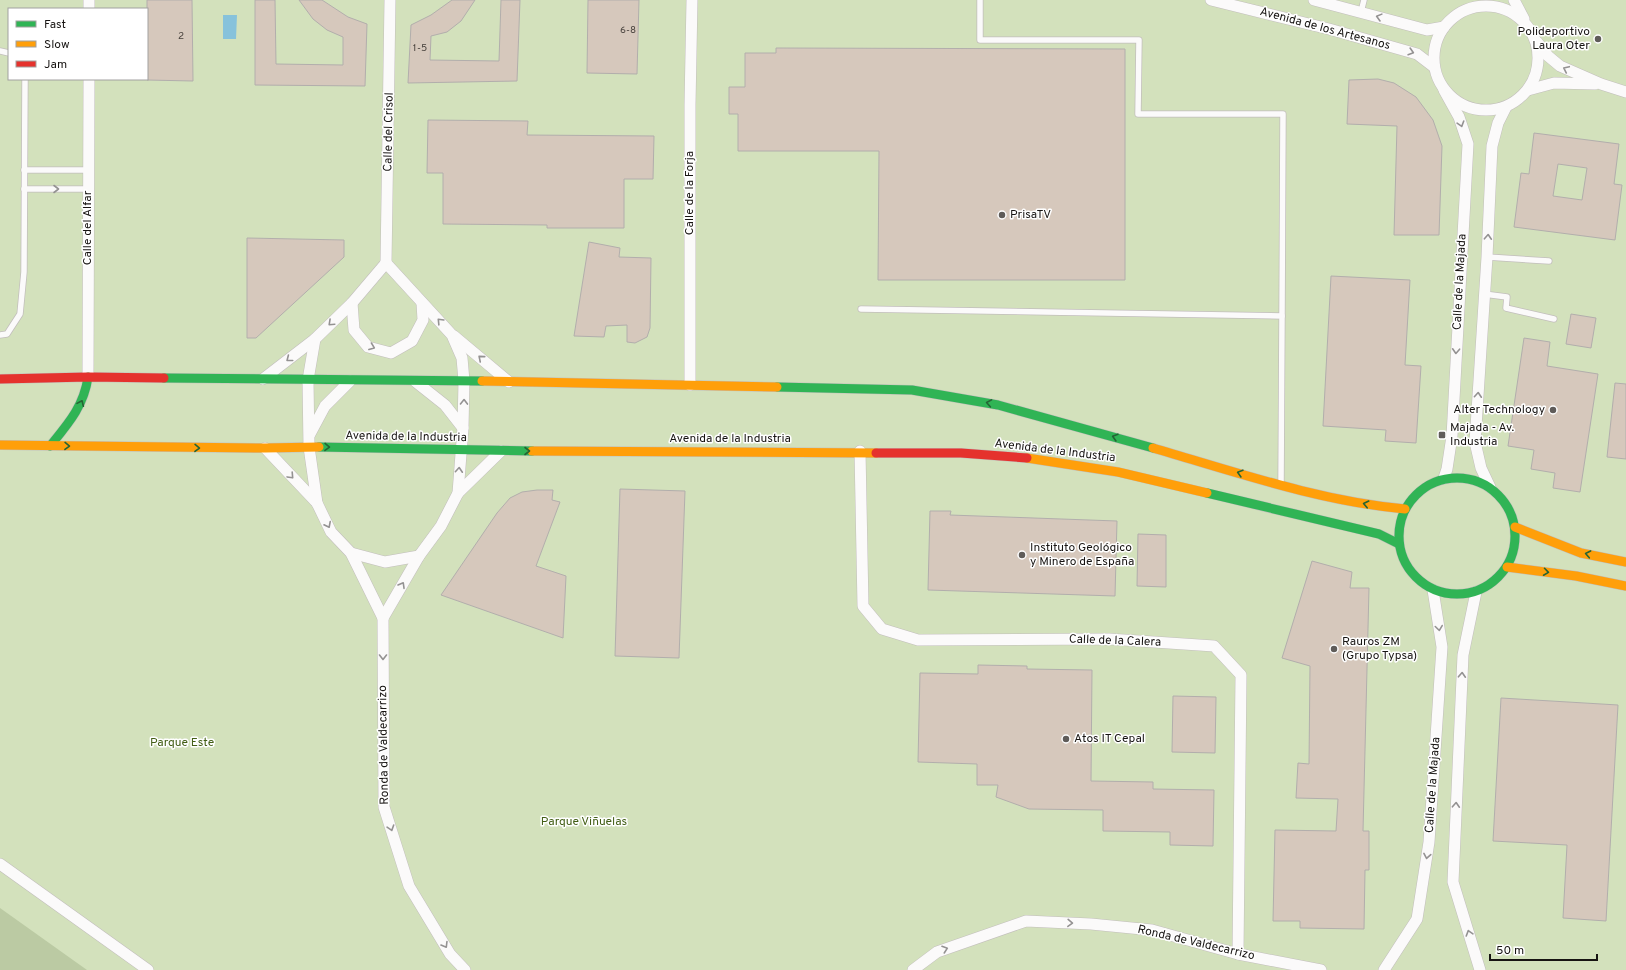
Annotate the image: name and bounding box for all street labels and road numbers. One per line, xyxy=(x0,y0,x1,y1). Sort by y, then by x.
street label: Avenida de los Artesanos xyxy=(1258,4,1392,54)
street label: Calle del Crisol xyxy=(380,92,398,172)
street label: Calle de la Forja xyxy=(682,151,698,235)
street label: Calle del Alfar xyxy=(80,190,96,265)
street label: Calle de la Majada xyxy=(1449,233,1471,331)
street label: Avenida de la Industria xyxy=(345,428,467,446)
street label: Avenida de la Industria xyxy=(669,431,791,447)
street label: Avenida de la Industria xyxy=(994,436,1116,466)
street label: Calle de la Calera xyxy=(1069,631,1161,651)
street label: Ronda de Valdecarrizo xyxy=(375,685,393,805)
street label: Calle de la Majada xyxy=(1422,736,1444,834)
street label: Ronda de Valdecarrizo xyxy=(1136,922,1256,964)

